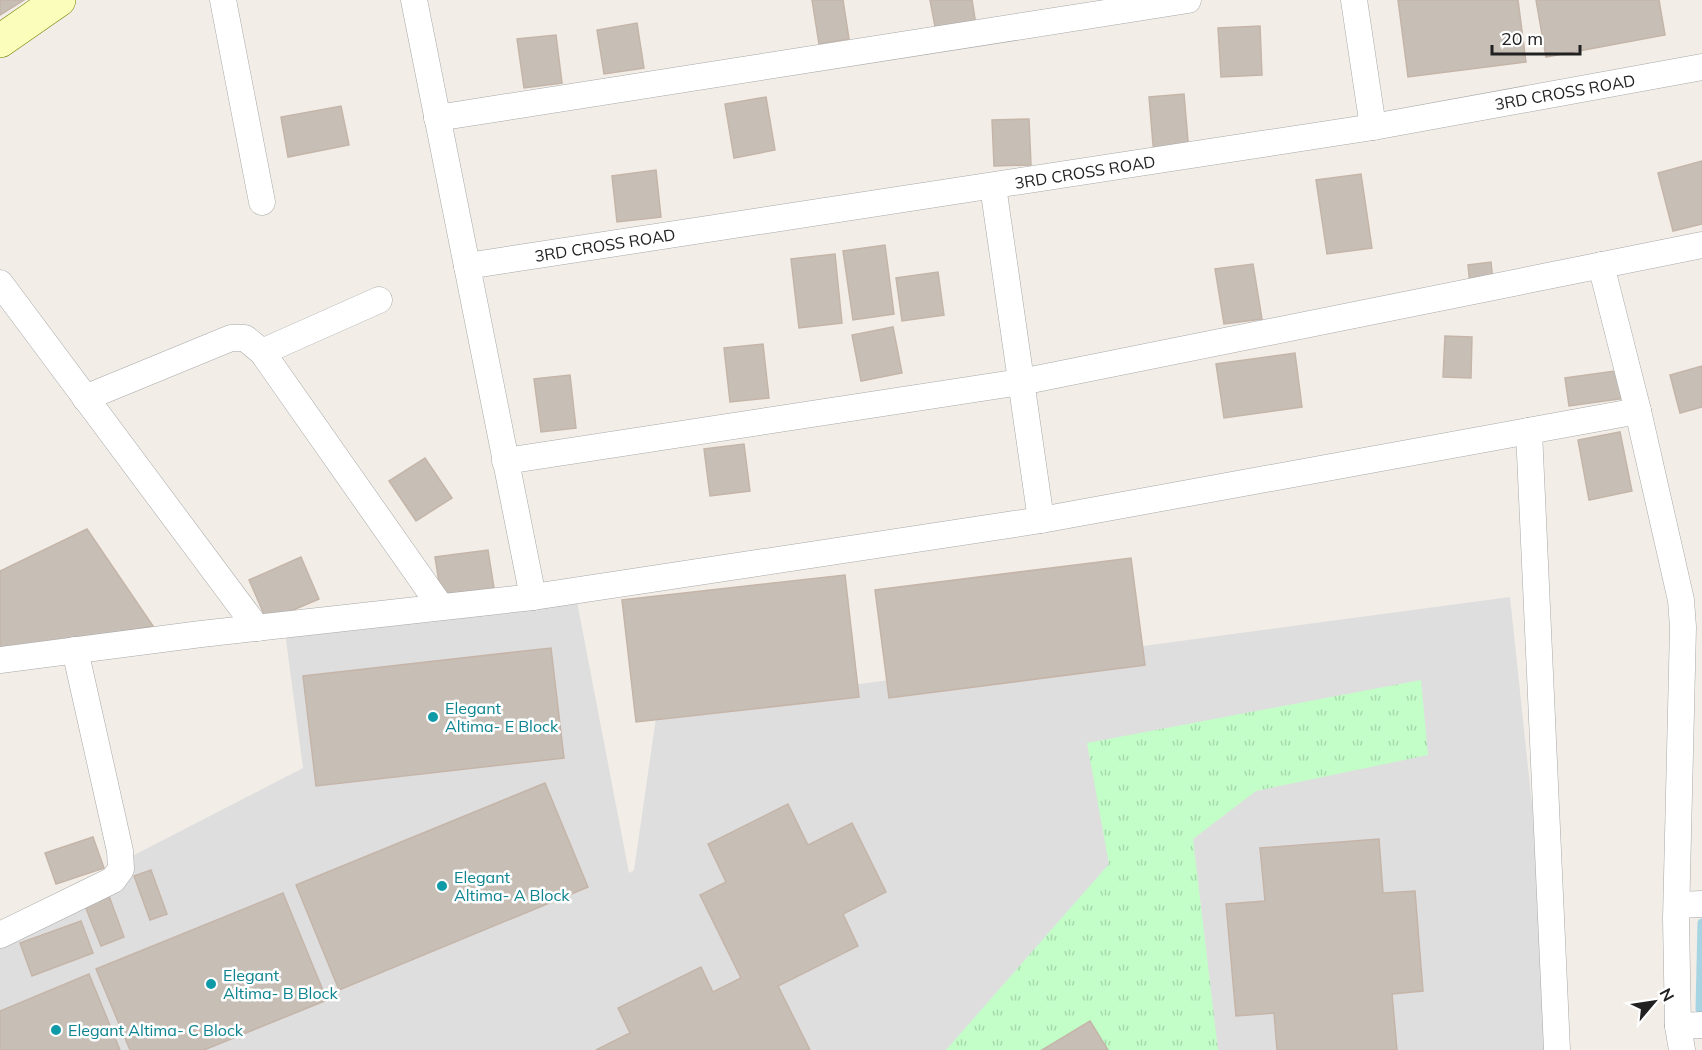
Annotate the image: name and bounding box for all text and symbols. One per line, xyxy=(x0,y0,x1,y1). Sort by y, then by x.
scale bar xyxy=(1492,18,1580,56)
text: 20 m xyxy=(1501,27,1543,50)
street label: 3RD CROSS ROAD xyxy=(1493,70,1637,114)
street label: 3RD CROSS ROAD xyxy=(1013,151,1157,193)
street label: 3RD CROSS ROAD xyxy=(533,224,677,266)
place label: Elegant Altima- E Block xyxy=(445,698,559,736)
marker: Elegant Altima- E Block xyxy=(426,710,440,724)
place label: Elegant Altima- A Block xyxy=(454,867,570,905)
marker: Elegant Altima- A Block xyxy=(435,879,449,893)
place label: Elegant Altima- B Block xyxy=(223,965,338,1003)
north arrow xyxy=(1624,972,1684,1032)
marker: Elegant Altima- B Block xyxy=(204,977,218,991)
text: N xyxy=(1655,985,1679,1005)
place label: Elegant Altima- C Block xyxy=(68,1020,244,1040)
marker: Elegant Altima- C Block xyxy=(49,1023,63,1037)

